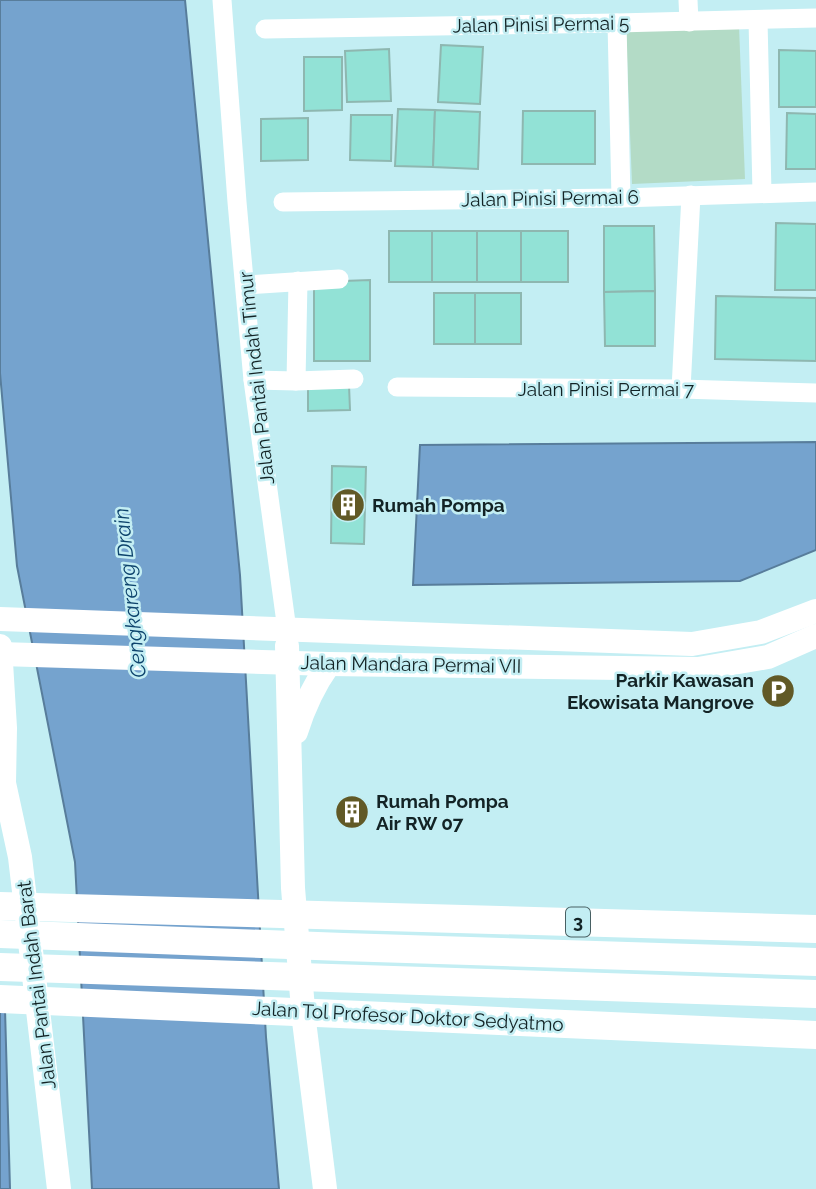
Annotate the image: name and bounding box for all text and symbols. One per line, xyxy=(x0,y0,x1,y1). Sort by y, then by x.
street label: Jalan Pinisi Permai 5 xyxy=(452,11,630,37)
street label: Jalan Pinisi Permai 6 xyxy=(461,185,639,211)
street label: Jalan Pantai Indah Timur xyxy=(234,270,278,486)
street label: Jalan Pinisi Permai 7 xyxy=(518,378,694,400)
building icon: Rumah Pompa xyxy=(329,486,367,524)
place label: Rumah Pompa xyxy=(372,494,505,516)
water label: Cengkareng Drain xyxy=(108,507,151,679)
street label: Jalan Mandara Permai VII xyxy=(300,651,522,677)
place label: Parkir Kawasan Ekowisata Mangrove xyxy=(567,669,754,713)
parking icon: Parkir Kawasan Ekowisata Mangrove xyxy=(759,672,797,710)
place label: Rumah Pompa Air RW 07 xyxy=(376,790,509,834)
building icon: Rumah Pompa Air RW 07 xyxy=(333,793,371,831)
street label: Jalan Pantai Indah Barat xyxy=(12,879,60,1090)
road number: 3 xyxy=(566,908,590,937)
street label: Jalan Tol Profesor Doktor Sedyatmo xyxy=(252,997,564,1035)

